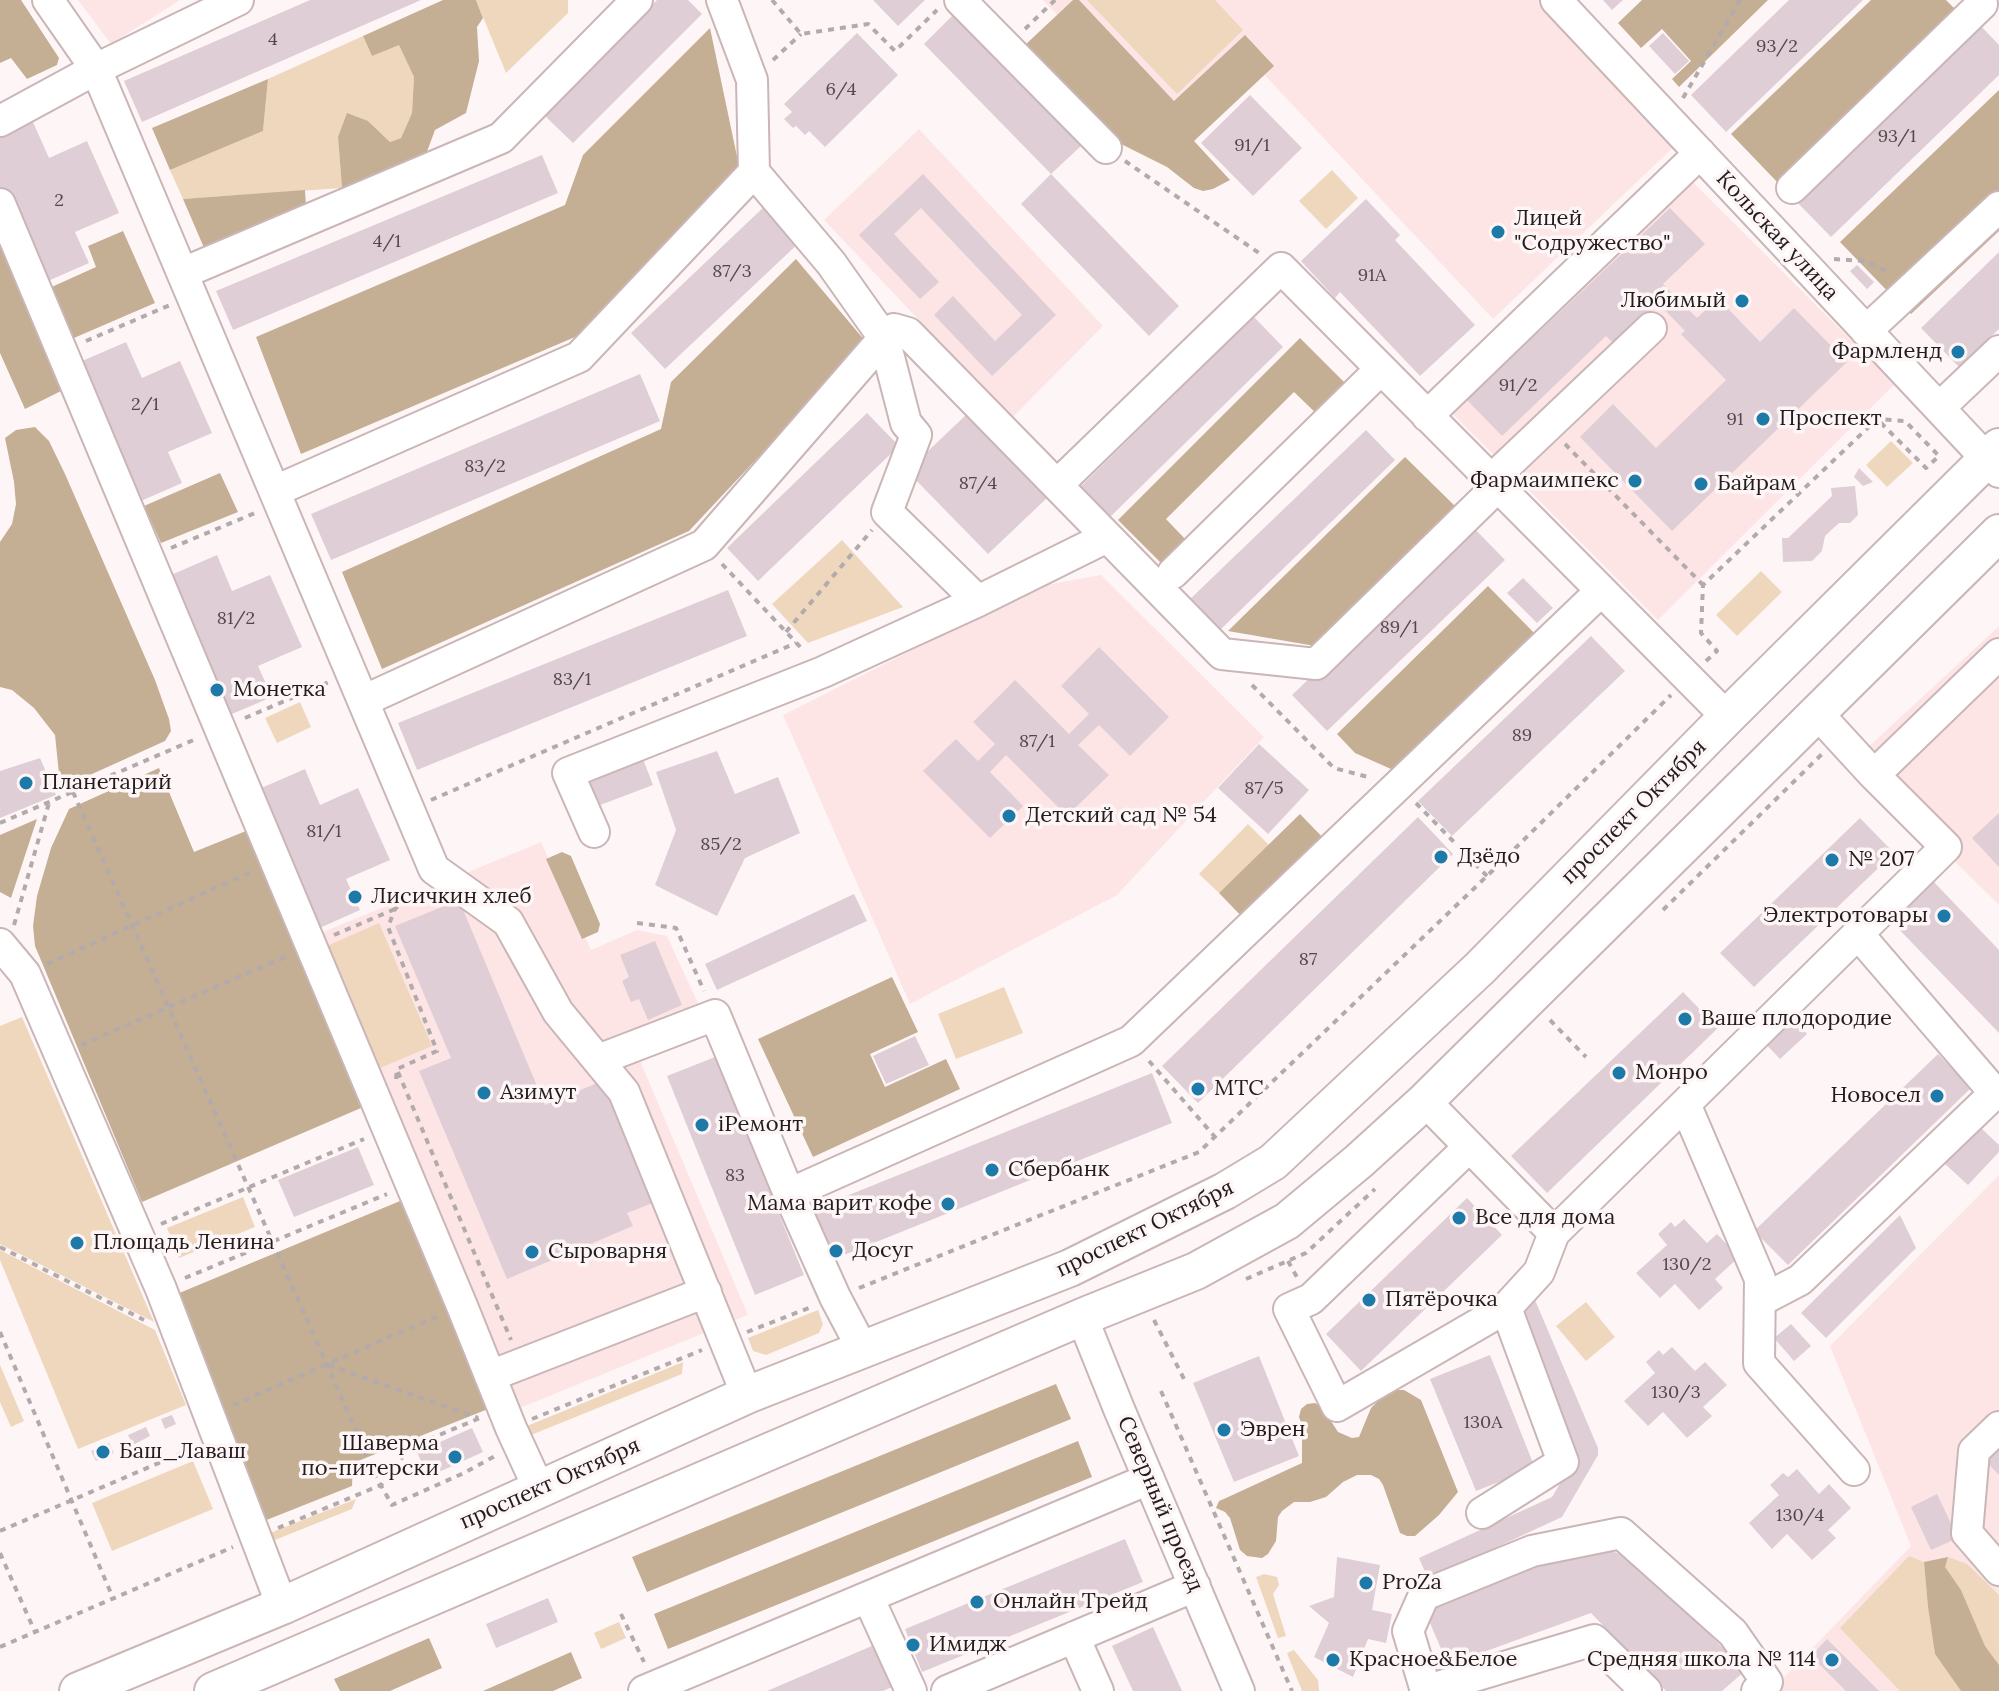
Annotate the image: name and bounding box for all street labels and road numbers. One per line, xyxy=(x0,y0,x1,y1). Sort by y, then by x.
street label: Кольская улица xyxy=(1710,166,1844,306)
street label: проспект Октября xyxy=(1556,734,1712,890)
street label: проспект Октября xyxy=(1052,1175,1238,1283)
street label: Северный проезд xyxy=(1111,1412,1209,1596)
street label: проспект Октября xyxy=(456,1432,644,1536)

